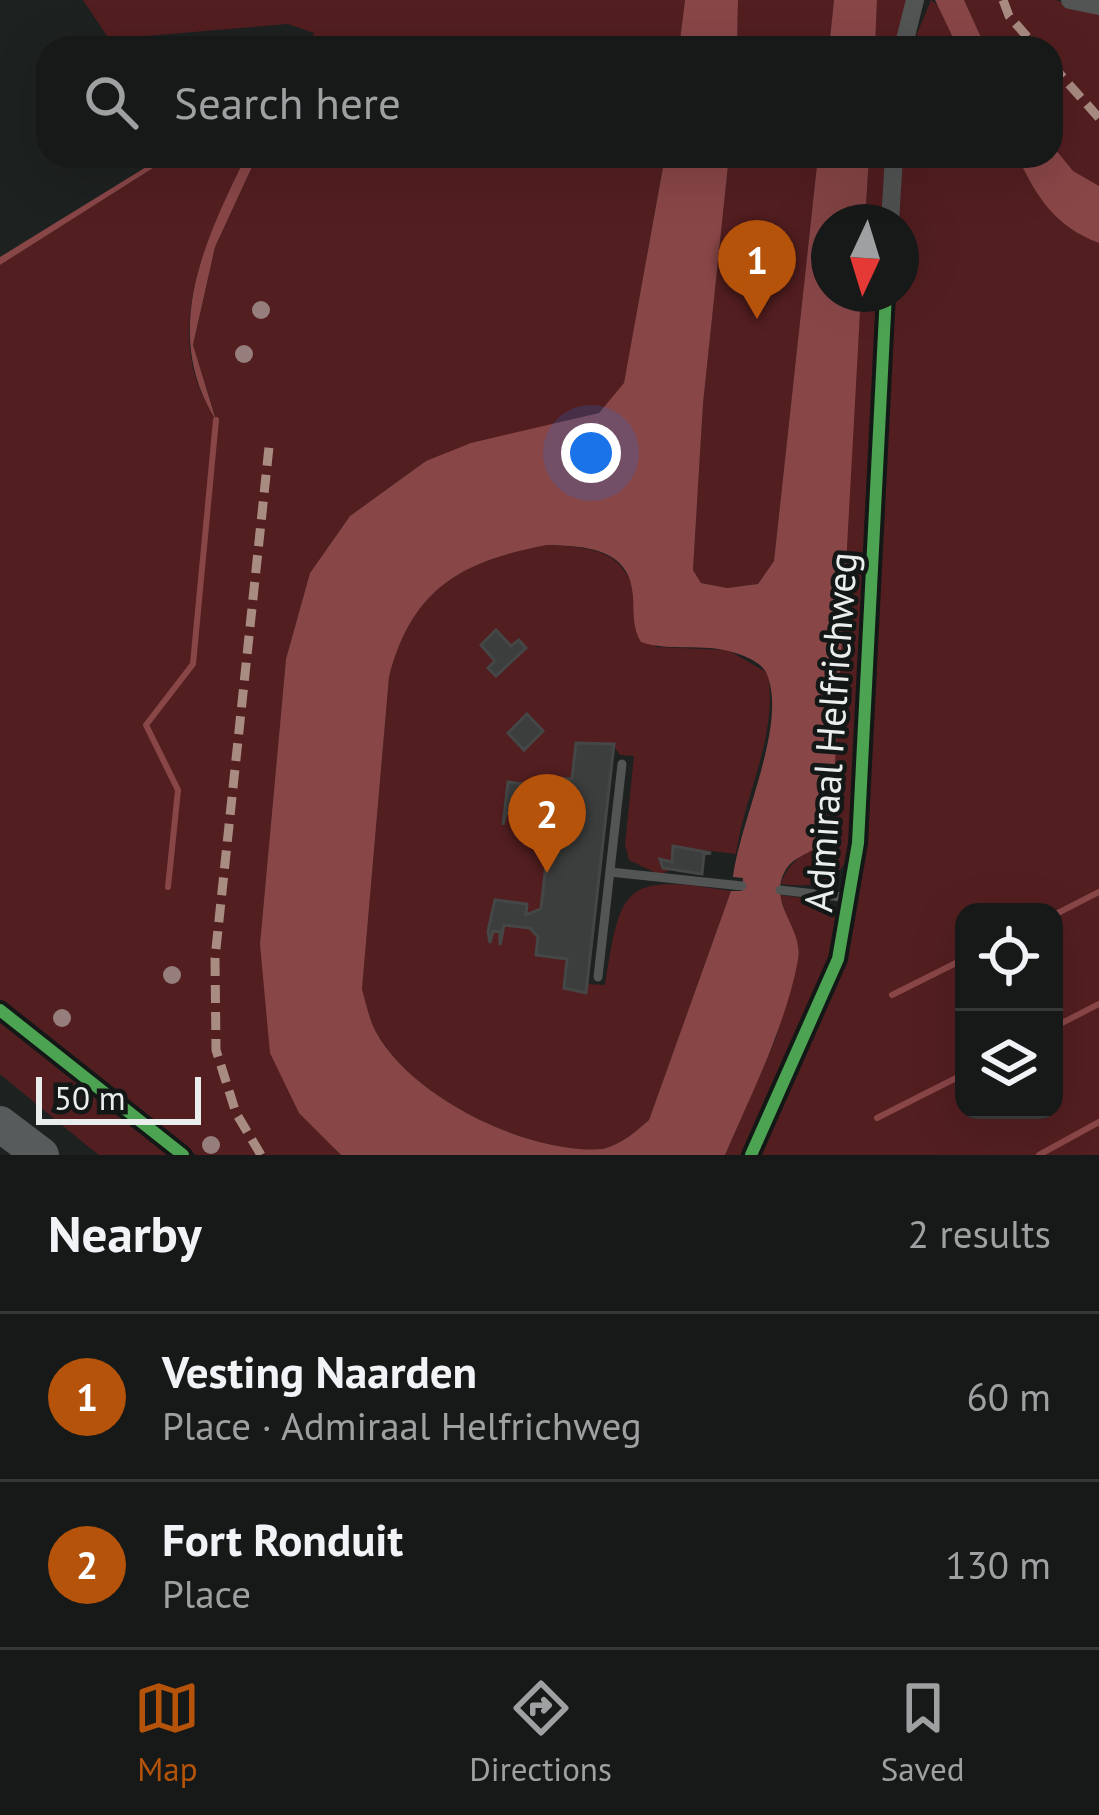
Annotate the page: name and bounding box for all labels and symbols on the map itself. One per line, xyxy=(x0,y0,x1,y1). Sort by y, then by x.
north arrow xyxy=(811,204,919,312)
pin: 1 xyxy=(718,220,796,319)
your location xyxy=(561,423,621,483)
street label: Admiraal Helfrichweg xyxy=(792,550,868,914)
pin: 2 xyxy=(508,774,586,873)
scale bar xyxy=(36,1071,201,1124)

